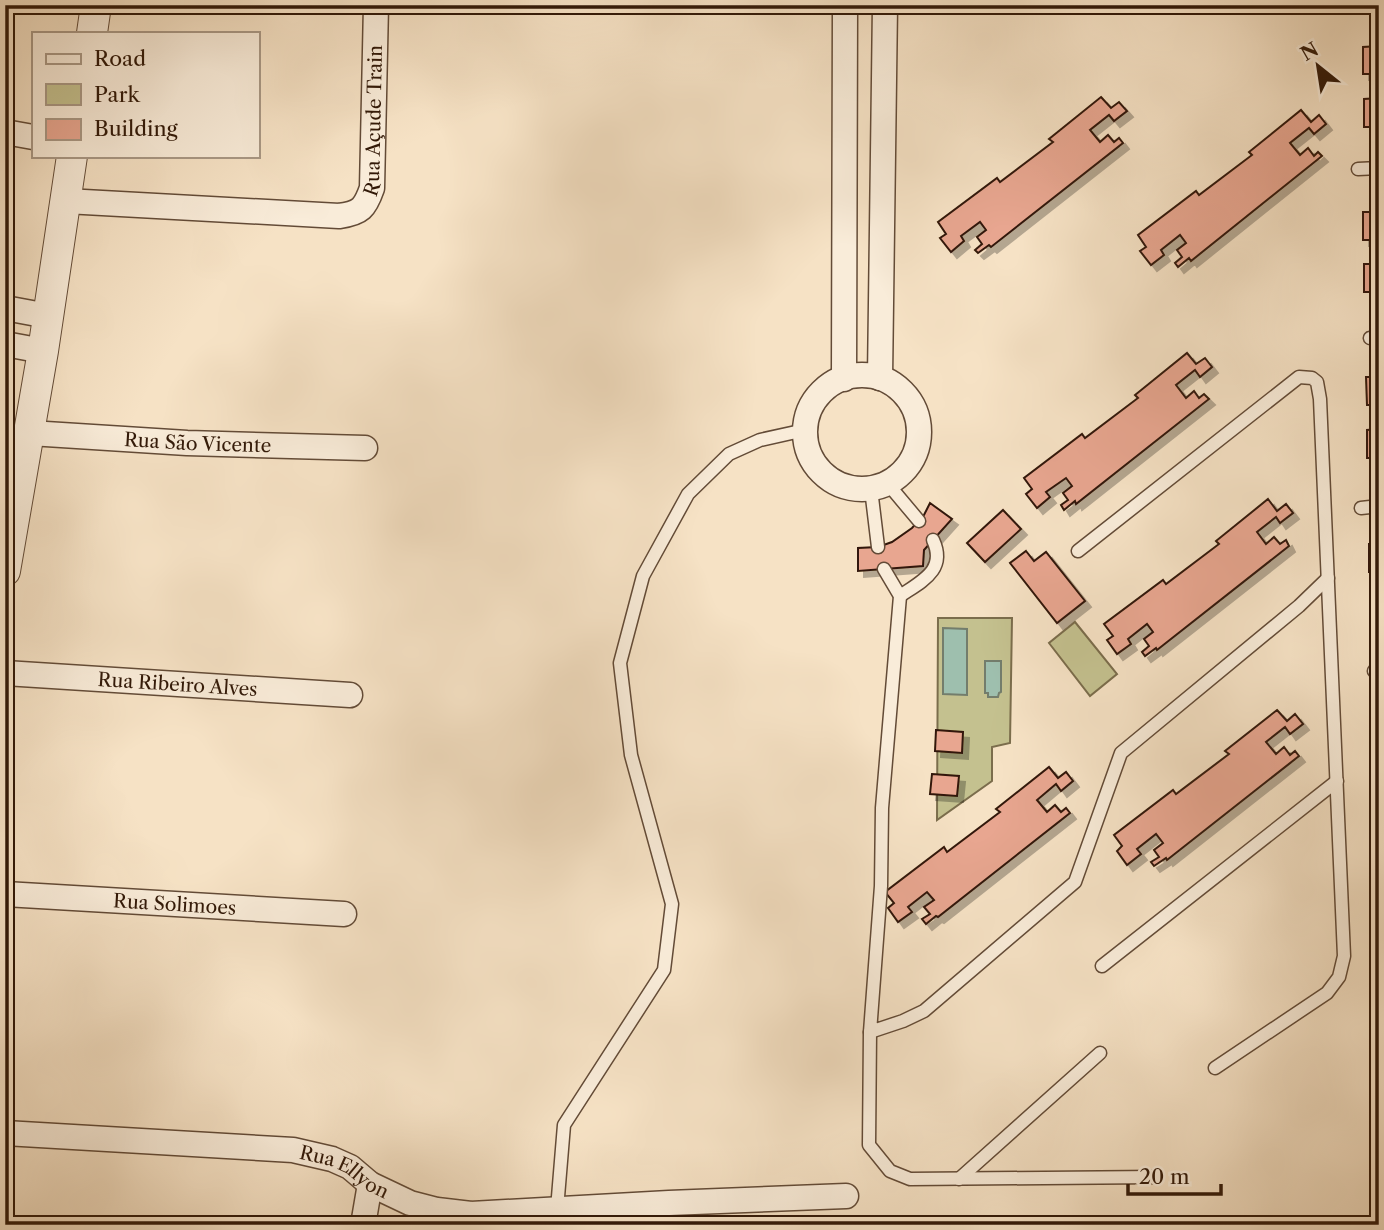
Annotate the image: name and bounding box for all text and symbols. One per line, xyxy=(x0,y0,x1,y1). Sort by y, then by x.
legend xyxy=(32,32,259,158)
north arrow xyxy=(1282,32,1352,102)
text: N xyxy=(1297,38,1323,66)
street label: Rua Açude Train xyxy=(358,45,387,199)
text: Road xyxy=(94,46,146,71)
text: Park xyxy=(94,82,140,107)
text: Building xyxy=(94,116,179,141)
street label: Rua São Vicente xyxy=(123,428,272,457)
street label: Rua Ribeiro Alves xyxy=(97,667,258,701)
street label: Rua Solimoes xyxy=(113,889,237,919)
street label: Rua Ellyon xyxy=(298,1140,393,1203)
scale bar xyxy=(1128,1153,1221,1197)
text: 20 m xyxy=(1139,1164,1190,1189)

